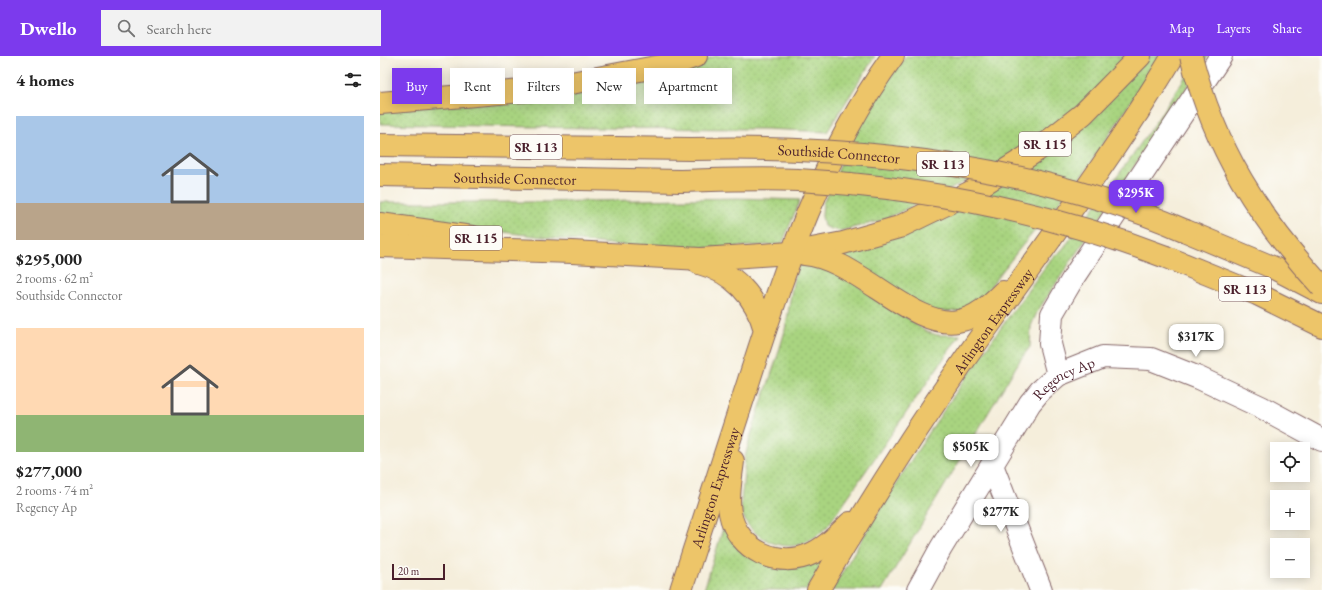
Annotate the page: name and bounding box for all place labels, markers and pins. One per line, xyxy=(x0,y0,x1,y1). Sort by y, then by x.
pin: $295K xyxy=(1108,180,1164,214)
pin: $317K xyxy=(1168,324,1224,358)
pin: $505K xyxy=(943,434,999,468)
pin: $277K xyxy=(973,499,1029,533)

